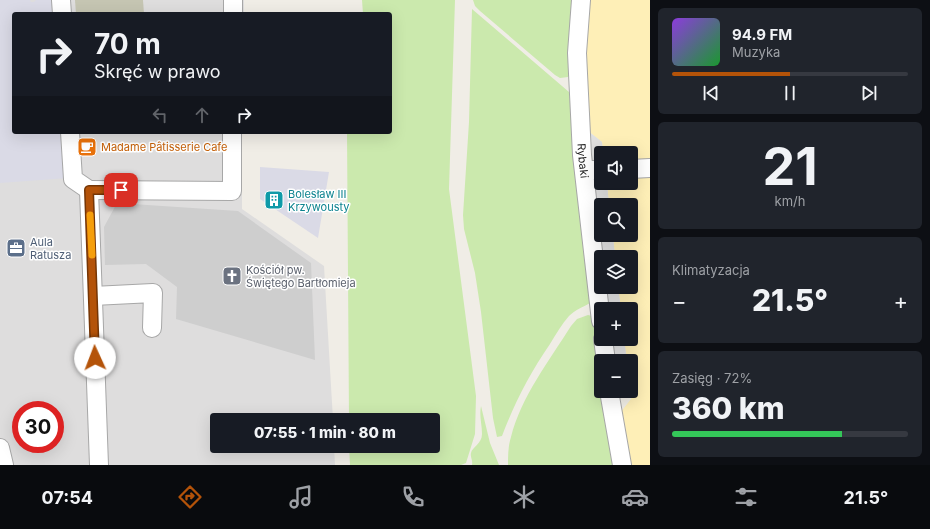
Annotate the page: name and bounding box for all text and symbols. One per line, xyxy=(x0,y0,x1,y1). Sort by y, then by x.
text: 94.9 FM xyxy=(732,25,792,44)
text: 70 m xyxy=(94,27,161,61)
icon: right xyxy=(28,28,80,80)
text: Muzyka xyxy=(732,44,780,60)
text: Skręć w prawo xyxy=(94,61,221,82)
icon: previous xyxy=(700,82,722,104)
icon: pause xyxy=(779,82,801,104)
icon: next xyxy=(858,82,880,104)
icon: left xyxy=(149,104,171,126)
icon: ahead xyxy=(191,104,213,126)
icon: right xyxy=(233,104,255,126)
text: 21 xyxy=(762,135,818,198)
cafe icon: Madame Pâtisserie Cafe xyxy=(76,136,98,158)
place label: Madame Pâtisserie Cafe xyxy=(101,140,228,154)
street label: Rybaki xyxy=(574,143,592,179)
map controls xyxy=(594,146,638,398)
button: sound xyxy=(594,146,638,190)
pin xyxy=(104,173,138,207)
icon: arrive xyxy=(110,179,132,201)
place label: Bolesław III Krzywousty xyxy=(288,187,350,214)
building icon: Bolesław III Krzywousty xyxy=(263,189,285,211)
text: km/h xyxy=(775,193,805,209)
button: search xyxy=(594,198,638,242)
place label: Aula Ratusza xyxy=(30,235,71,262)
office icon: Aula Ratusza xyxy=(5,237,27,259)
button: layers xyxy=(594,250,638,294)
text: Klimatyzacja xyxy=(672,262,750,278)
place label: Kościół pw. Świętego Bartłomieja xyxy=(246,263,356,290)
church icon: Kościół pw. Świętego Bartłomieja xyxy=(221,265,243,287)
text: 21.5° xyxy=(752,282,828,318)
text: − xyxy=(672,288,687,314)
text: + xyxy=(893,288,908,314)
button: + xyxy=(594,302,638,346)
position arrow xyxy=(74,337,116,379)
button: − xyxy=(594,354,638,398)
text: Zasięg · 72% xyxy=(672,370,752,386)
text: 360 km xyxy=(672,390,784,426)
speed limit sign: 30 xyxy=(12,401,64,453)
text: 07:55 · 1 min · 80 m xyxy=(254,423,396,442)
icon: directions xyxy=(176,483,204,511)
icon: music xyxy=(287,483,315,511)
icon: phone xyxy=(399,483,427,511)
icon: climate xyxy=(510,483,538,511)
icon: car xyxy=(621,483,649,511)
icon: filters xyxy=(732,483,760,511)
text: 07:54 xyxy=(42,487,93,508)
text: 21.5° xyxy=(844,487,888,508)

